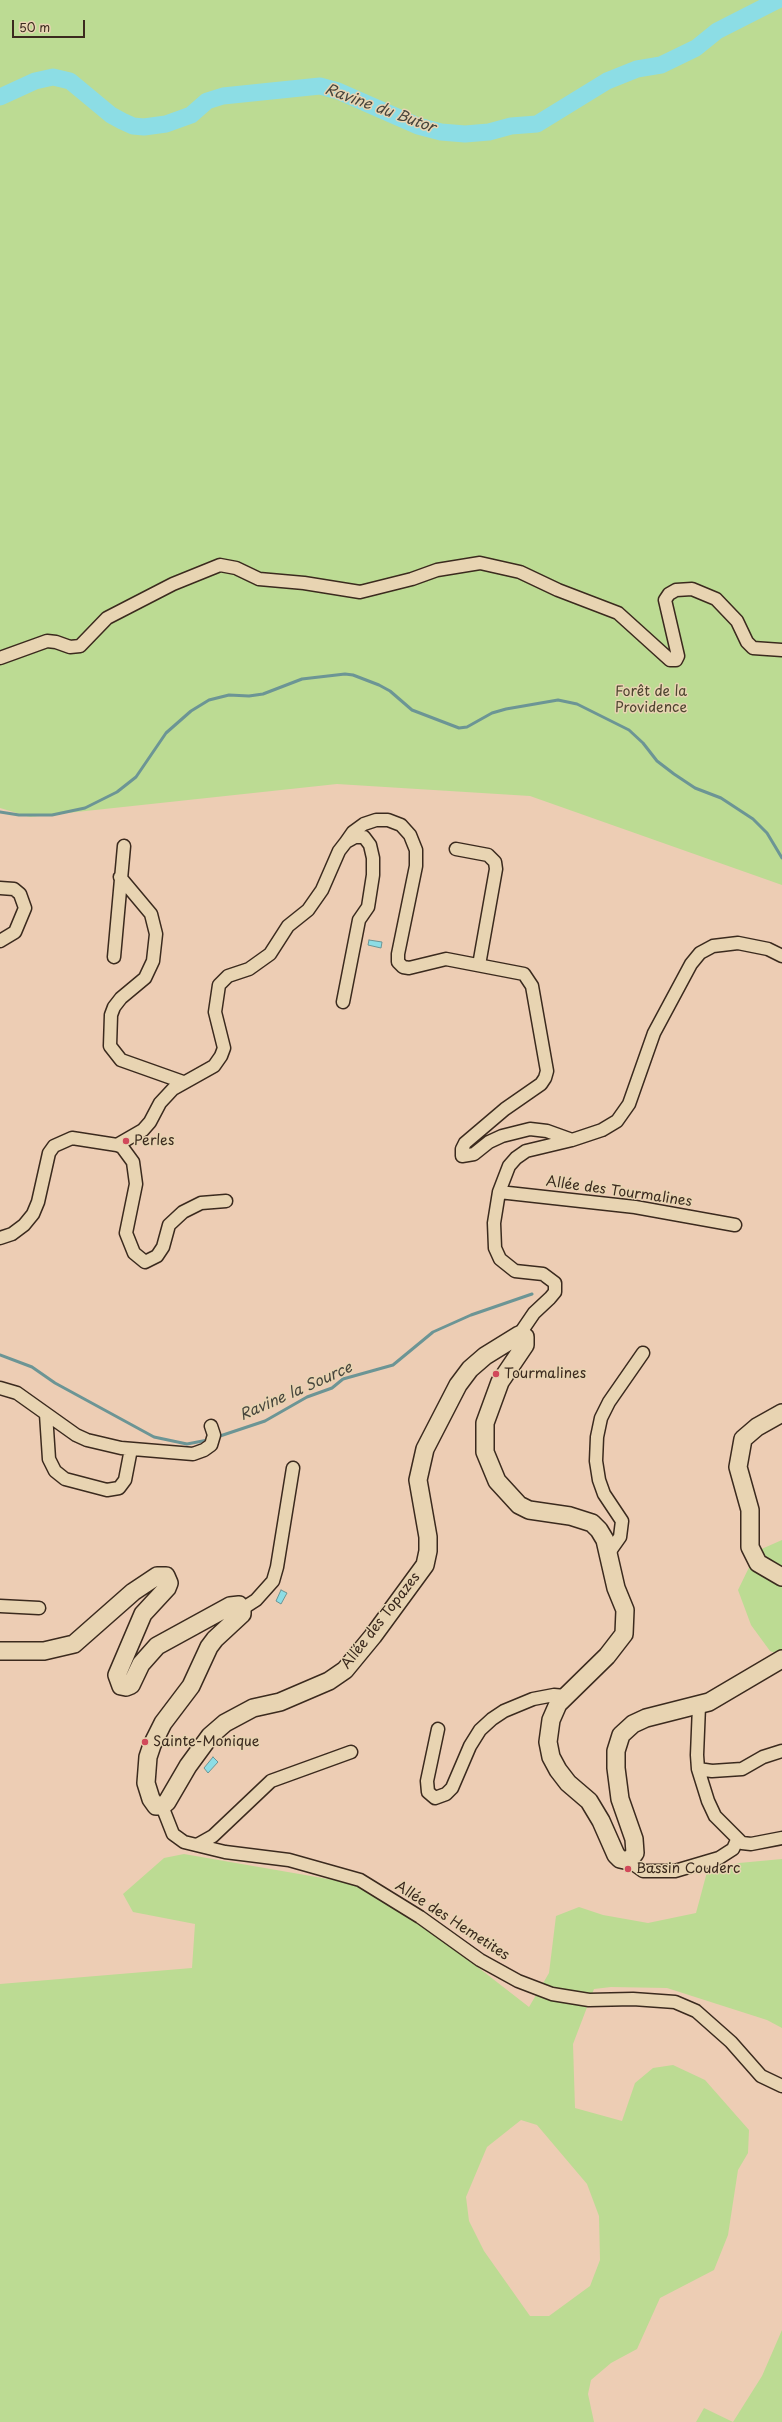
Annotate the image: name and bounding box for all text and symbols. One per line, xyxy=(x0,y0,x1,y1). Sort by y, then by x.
scale bar xyxy=(14,12,87,38)
text: 50 m xyxy=(19,18,50,36)
water label: Ravine du Butor xyxy=(322,81,438,137)
park label: Forêt de la Providence xyxy=(615,684,687,716)
place label: Perles xyxy=(134,1133,174,1149)
marker: Perles xyxy=(121,1136,131,1146)
street label: Allée des Tourmalines xyxy=(545,1173,693,1211)
water label: Ravine la Source xyxy=(237,1359,355,1425)
place label: Tourmalines xyxy=(504,1366,586,1382)
marker: Tourmalines xyxy=(491,1369,501,1379)
street label: Allée des Topazes xyxy=(338,1569,424,1673)
place label: Sainte-Monique xyxy=(153,1734,259,1750)
marker: Sainte-Monique xyxy=(140,1737,150,1747)
place label: Bassin Couderc xyxy=(636,1861,740,1877)
marker: Bassin Couderc xyxy=(623,1864,633,1874)
street label: Allée des Hemetites xyxy=(392,1878,512,1964)

